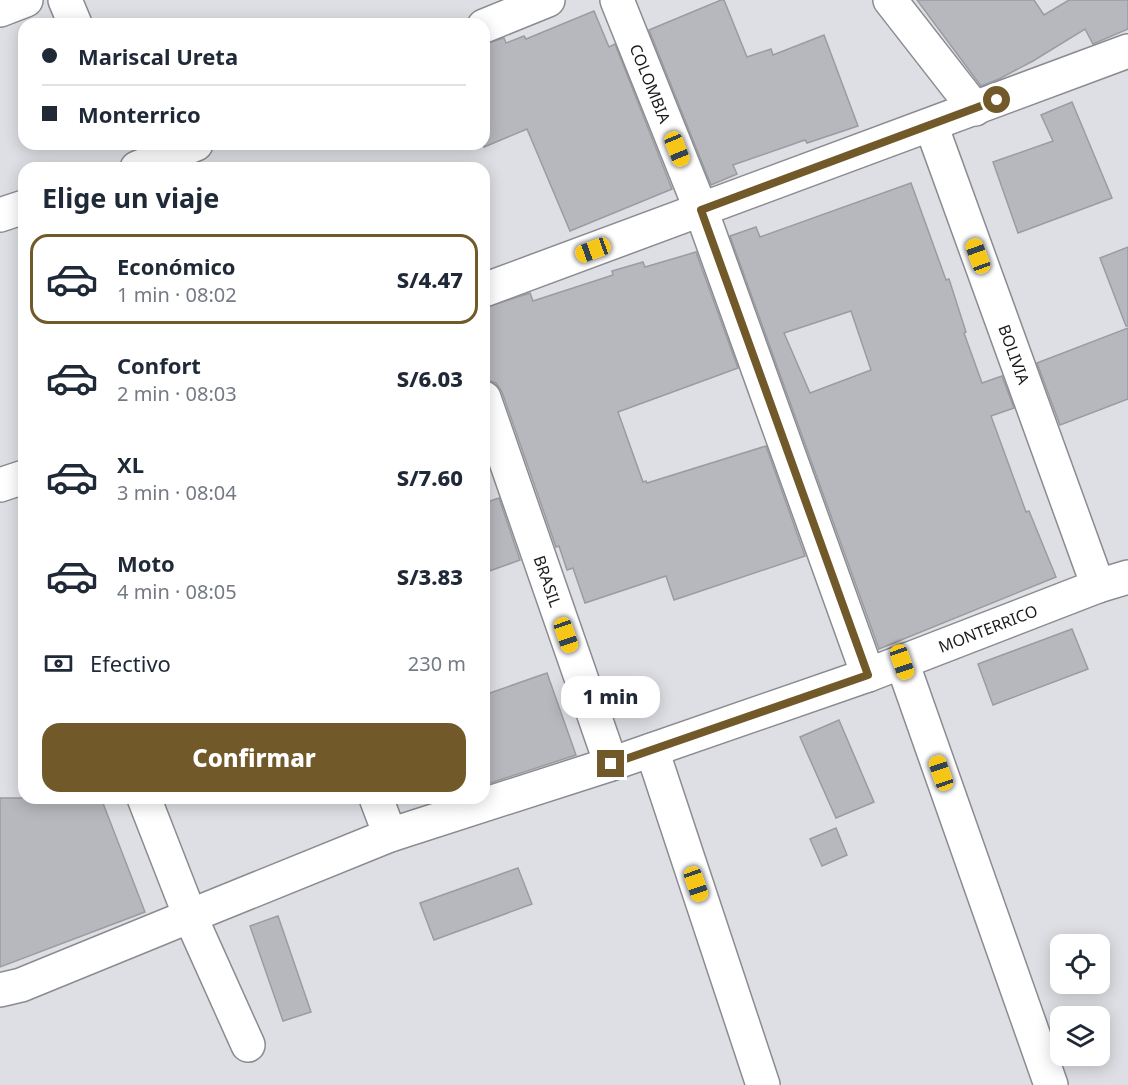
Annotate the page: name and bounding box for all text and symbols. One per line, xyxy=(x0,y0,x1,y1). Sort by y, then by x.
text: Mariscal Ureta xyxy=(78,41,238,71)
street label: COLOMBIA xyxy=(625,41,676,127)
route start xyxy=(983,86,1010,113)
text: Monterrico xyxy=(78,99,201,129)
car xyxy=(662,129,692,169)
text: Elige un viaje xyxy=(42,179,219,216)
car xyxy=(573,235,613,265)
car xyxy=(963,236,993,276)
text: Económico xyxy=(117,251,236,281)
icon: car xyxy=(45,252,99,306)
text: S/4.47 xyxy=(397,264,463,294)
text: 1 min · 08:02 xyxy=(117,281,237,308)
street label: BOLIVIA xyxy=(993,322,1035,388)
text: Confort xyxy=(117,350,201,380)
icon: car xyxy=(45,351,99,405)
text: S/6.03 xyxy=(397,363,463,393)
text: 2 min · 08:03 xyxy=(117,380,237,407)
text: XL xyxy=(117,449,144,479)
icon: car xyxy=(45,450,99,504)
text: S/7.60 xyxy=(397,462,463,492)
text: 3 min · 08:04 xyxy=(117,479,237,506)
text: Moto xyxy=(117,548,175,578)
icon: car xyxy=(45,549,99,603)
street label: BRASIL xyxy=(528,553,567,610)
text: S/3.83 xyxy=(397,561,463,591)
text: 4 min · 08:05 xyxy=(117,578,237,605)
street label: MONTERRICO xyxy=(935,599,1041,658)
car xyxy=(552,615,580,655)
car xyxy=(888,642,916,682)
icon: cash xyxy=(42,647,75,680)
text: Efectivo xyxy=(90,648,171,678)
text: 230 m xyxy=(408,650,466,677)
callout: 1 min xyxy=(562,677,660,719)
text: 1 min xyxy=(583,683,638,710)
button: Confirmar xyxy=(42,723,466,792)
route end xyxy=(597,750,624,777)
car xyxy=(927,753,955,793)
car xyxy=(682,864,710,904)
map controls xyxy=(1050,934,1110,1066)
button: locate xyxy=(1050,934,1110,994)
button: layers xyxy=(1050,1006,1110,1066)

